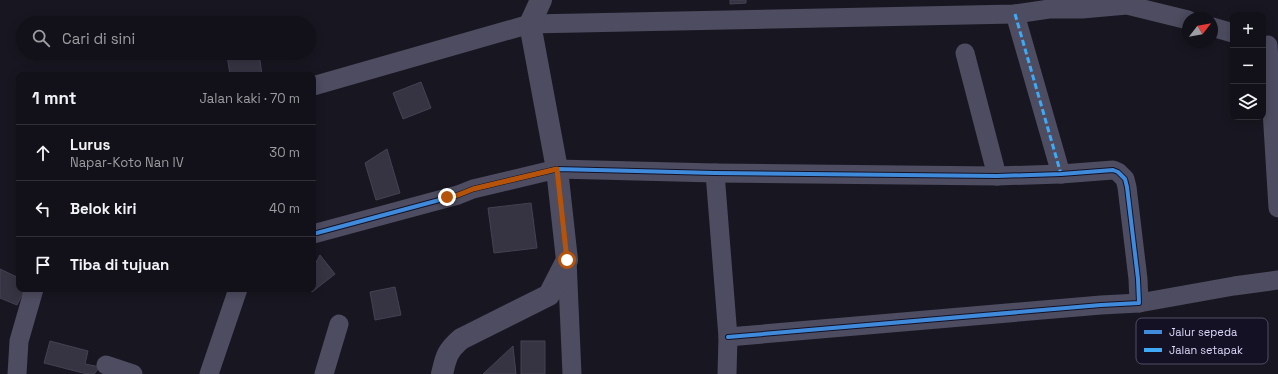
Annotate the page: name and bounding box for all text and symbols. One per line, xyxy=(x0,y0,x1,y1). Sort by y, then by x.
north arrow xyxy=(1182,12,1218,48)
map controls xyxy=(1230,12,1266,120)
button: + xyxy=(1230,12,1266,48)
search box xyxy=(16,16,316,60)
icon: search xyxy=(30,27,52,49)
text: Cari di sini xyxy=(62,29,135,48)
button: − xyxy=(1230,48,1266,84)
button: layers xyxy=(1230,84,1266,120)
text: 1 mnt xyxy=(32,87,77,109)
text: Jalan kaki · 70 m xyxy=(199,90,300,107)
text: Lurus xyxy=(70,135,110,154)
icon: ahead xyxy=(32,142,54,164)
text: 30 m xyxy=(269,144,300,161)
text: Napar-Koto Nan IV xyxy=(70,154,184,171)
route end xyxy=(438,188,456,206)
icon: left xyxy=(32,198,54,220)
text: Belok kiri xyxy=(70,199,136,218)
text: 40 m xyxy=(269,200,300,217)
route start xyxy=(558,251,576,269)
icon: arrive xyxy=(32,254,54,276)
text: Tiba di tujuan xyxy=(70,255,169,274)
legend xyxy=(1136,318,1268,364)
text: Jalur sepeda xyxy=(1169,325,1238,339)
text: Jalan setapak xyxy=(1169,343,1243,357)

